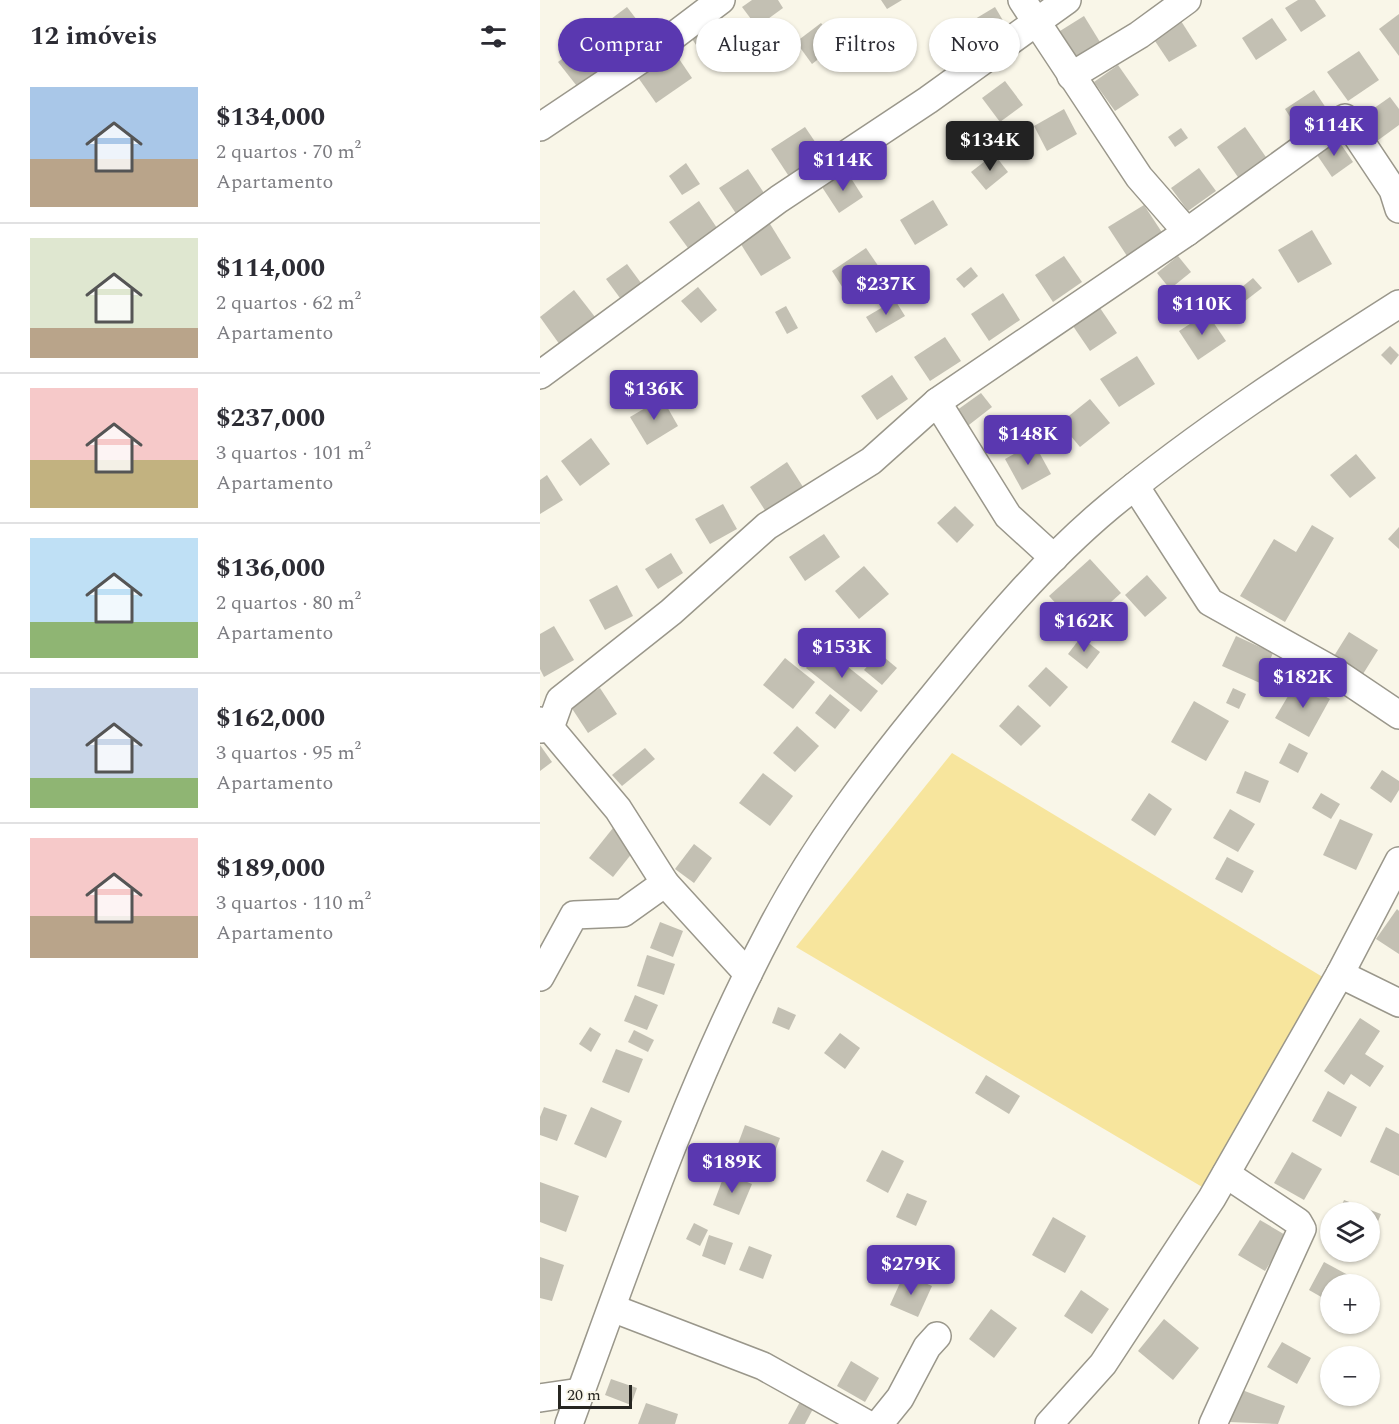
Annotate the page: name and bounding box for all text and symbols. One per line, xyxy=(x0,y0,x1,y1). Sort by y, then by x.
text: 12 imóveis xyxy=(30,16,157,56)
chip: Comprar xyxy=(558,18,684,72)
chip: Alugar xyxy=(696,18,801,72)
chip: Filtros xyxy=(813,18,917,72)
chip: Novo xyxy=(929,18,1020,72)
icon: filters xyxy=(477,20,510,53)
text: $134,000 xyxy=(216,97,325,137)
pin: $114K xyxy=(1292,106,1376,157)
text: $114K xyxy=(1304,110,1364,140)
icon: home xyxy=(78,111,150,183)
pin: $134K xyxy=(948,121,1032,172)
text: $134K xyxy=(960,125,1020,155)
text: 2 quartos · 70 m² xyxy=(216,137,361,167)
pin: $114K xyxy=(801,141,885,192)
text: $114K xyxy=(813,145,873,175)
text: Apartamento xyxy=(216,167,333,197)
text: $114,000 xyxy=(216,248,325,288)
icon: home xyxy=(78,262,150,334)
pin: $237K xyxy=(844,265,928,316)
text: $237K xyxy=(856,269,916,299)
pin: $110K xyxy=(1160,285,1244,336)
text: 2 quartos · 62 m² xyxy=(216,288,361,318)
text: $110K xyxy=(1172,289,1232,319)
text: Apartamento xyxy=(216,318,333,348)
pin: $136K xyxy=(612,370,696,421)
text: $136K xyxy=(624,374,684,404)
text: $237,000 xyxy=(216,398,325,438)
icon: home xyxy=(78,412,150,484)
pin: $148K xyxy=(986,415,1070,466)
text: $148K xyxy=(998,419,1058,449)
text: 3 quartos · 101 m² xyxy=(216,438,371,468)
text: Apartamento xyxy=(216,468,333,498)
text: $136,000 xyxy=(216,548,325,588)
icon: home xyxy=(78,562,150,634)
text: 2 quartos · 80 m² xyxy=(216,588,361,618)
pin: $162K xyxy=(1042,602,1126,653)
text: $162K xyxy=(1054,606,1114,636)
text: Apartamento xyxy=(216,618,333,648)
pin: $153K xyxy=(800,628,884,679)
text: $153K xyxy=(812,632,872,662)
pin: $182K xyxy=(1261,658,1345,709)
text: $182K xyxy=(1273,662,1333,692)
text: $162,000 xyxy=(216,698,325,738)
icon: home xyxy=(78,712,150,784)
text: 3 quartos · 95 m² xyxy=(216,738,361,768)
text: Apartamento xyxy=(216,768,333,798)
text: $189,000 xyxy=(216,848,325,888)
icon: home xyxy=(78,862,150,934)
text: 3 quartos · 110 m² xyxy=(216,888,371,918)
text: Apartamento xyxy=(216,918,333,948)
pin: $189K xyxy=(690,1143,774,1194)
text: $189K xyxy=(702,1147,762,1177)
map controls xyxy=(1320,1202,1380,1406)
button: layers xyxy=(1320,1202,1380,1262)
pin: $279K xyxy=(869,1245,953,1296)
text: $279K xyxy=(881,1249,941,1279)
button: + xyxy=(1320,1274,1380,1334)
button: − xyxy=(1320,1346,1380,1406)
scale bar xyxy=(558,1382,632,1410)
text: 20 m xyxy=(567,1383,601,1407)

